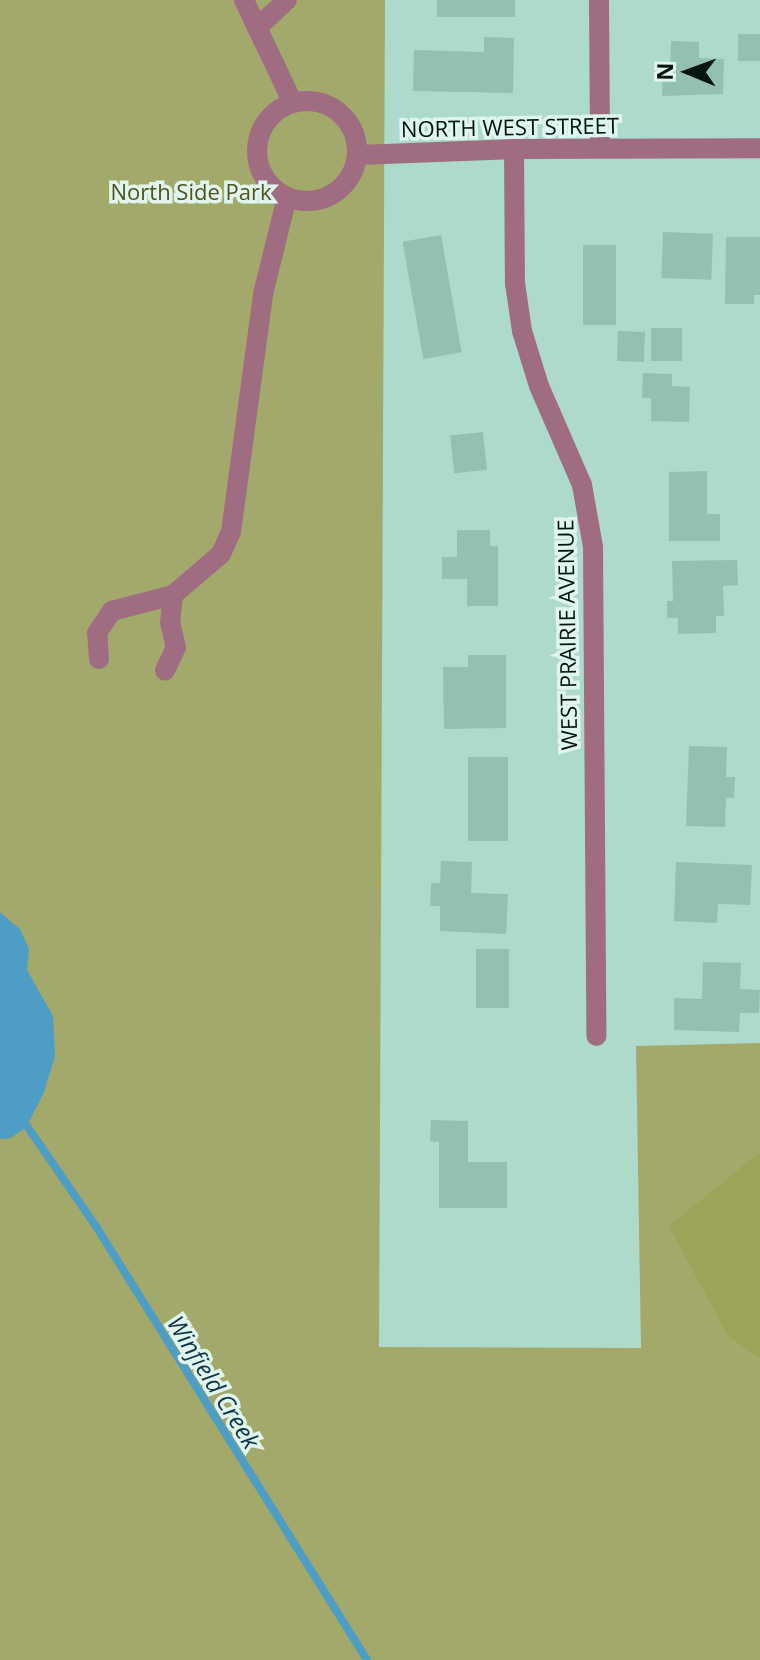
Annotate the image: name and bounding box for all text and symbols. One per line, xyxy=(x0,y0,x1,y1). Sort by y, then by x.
north arrow xyxy=(648,32,728,112)
text: N xyxy=(649,62,679,81)
street label: NORTH WEST STREET xyxy=(401,112,619,142)
park label: North Side Park xyxy=(111,179,271,205)
street label: WEST PRAIRIE AVENUE xyxy=(552,519,582,751)
water label: Winfield Creek xyxy=(162,1310,266,1454)

